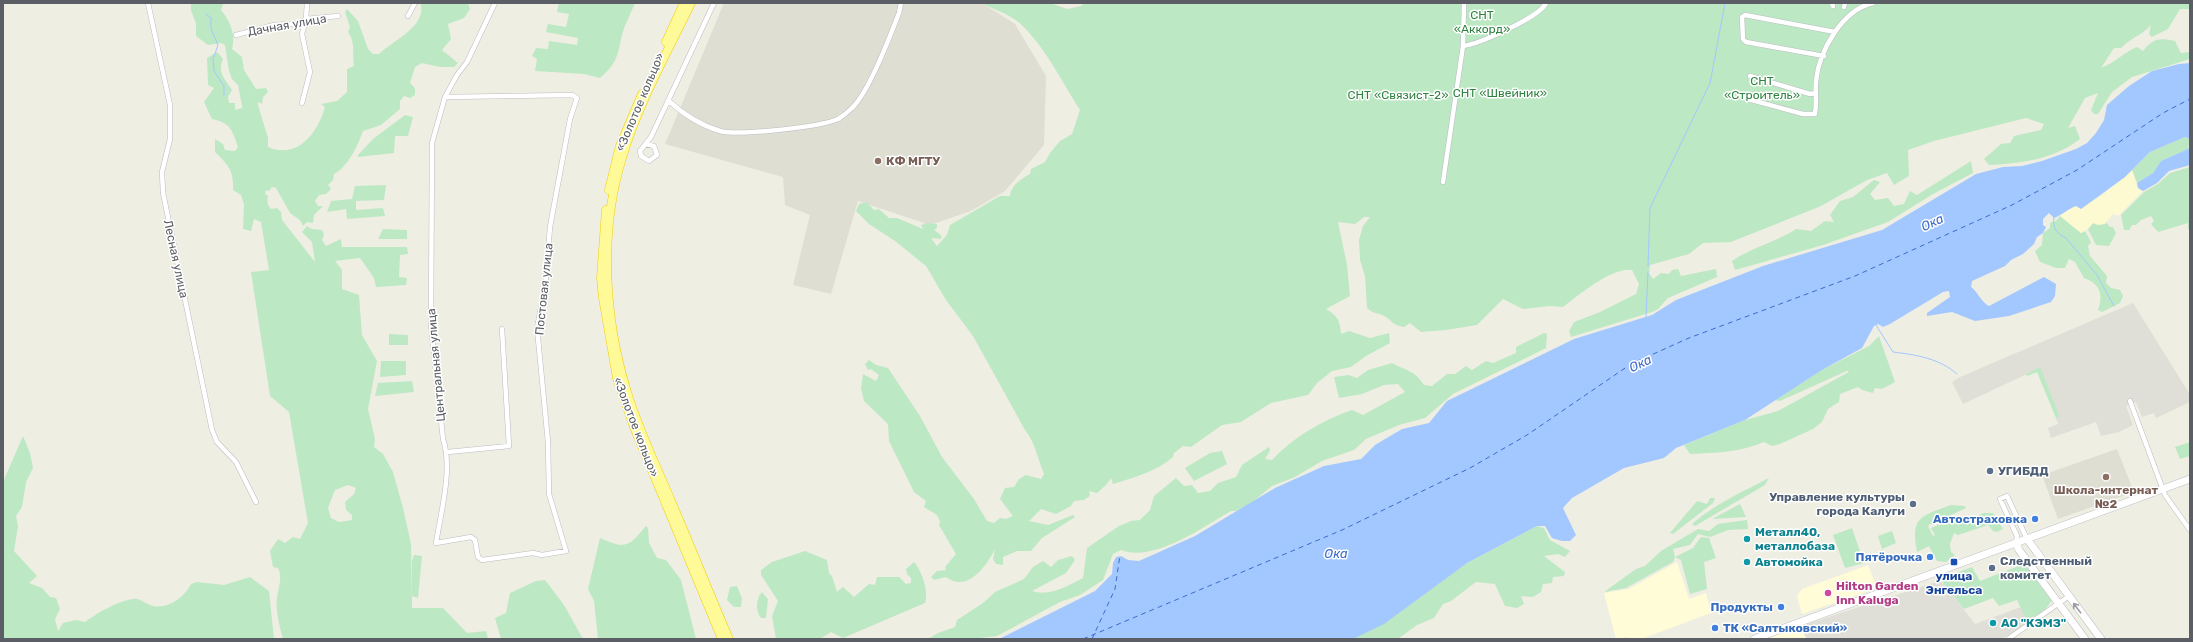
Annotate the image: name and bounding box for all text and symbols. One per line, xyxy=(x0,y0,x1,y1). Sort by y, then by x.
park label: СНТ «Аккорд» xyxy=(1454,8,1510,36)
street label: Дачная улица xyxy=(247,11,327,39)
street label: «Золотое кольцо» xyxy=(613,51,667,153)
park label: СНТ «Строитель» xyxy=(1724,74,1800,102)
park label: СНТ «Швейник» xyxy=(1453,86,1547,100)
park label: СНТ «Связист-2» xyxy=(1348,88,1448,102)
place label: КФ МГТУ xyxy=(886,154,940,168)
marker: КФ МГТУ xyxy=(873,156,883,166)
water label: Ока xyxy=(1918,210,1946,234)
street label: Лесная улица xyxy=(161,219,191,299)
street label: Постовая улица xyxy=(532,242,556,336)
street label: Центральная улица xyxy=(424,308,448,422)
water label: Ока xyxy=(1626,351,1654,375)
street label: «Золотое кольцо» xyxy=(611,375,661,479)
place label: УГИБДД xyxy=(1998,464,2049,478)
marker: УГИБДД xyxy=(1985,466,1995,476)
marker: Школа-интернат №2 xyxy=(2101,472,2111,482)
place label: Школа-интернат №2 xyxy=(2054,483,2159,511)
place label: Управление культуры города Калуги xyxy=(1769,490,1905,518)
marker: Управление культуры города Калуги xyxy=(1908,499,1918,509)
place label: Автостраховка xyxy=(1933,512,2027,526)
marker: Автостраховка xyxy=(2030,514,2040,524)
place label: Металл40, металлобаза xyxy=(1755,525,1835,553)
marker: Металл40, металлобаза xyxy=(1742,534,1752,544)
water label: Ока xyxy=(1324,546,1348,561)
place label: Пятёрочка xyxy=(1856,550,1922,564)
marker: Пятёрочка xyxy=(1925,552,1935,562)
place label: Следственный комитет xyxy=(2000,554,2092,582)
place label: Автомойка xyxy=(1755,555,1823,569)
marker: Автомойка xyxy=(1742,557,1752,567)
marker: улица Энгельса xyxy=(1949,557,1959,567)
marker: Следственный комитет xyxy=(1987,563,1997,573)
place label: улица Энгельса xyxy=(1926,569,1982,597)
place label: Hilton Garden Inn Kaluga xyxy=(1836,579,1919,607)
marker: Hilton Garden Inn Kaluga xyxy=(1823,588,1833,598)
place label: Продукты xyxy=(1710,600,1773,614)
marker: Продукты xyxy=(1776,602,1786,612)
one-way arrow xyxy=(2073,602,2082,613)
place label: АО "КЭМЗ" xyxy=(2001,616,2066,630)
marker: АО "КЭМЗ" xyxy=(1988,618,1998,628)
place label: ТК «Салтыковский» xyxy=(1723,621,1848,635)
marker: ТК «Салтыковский» xyxy=(1710,623,1720,633)

